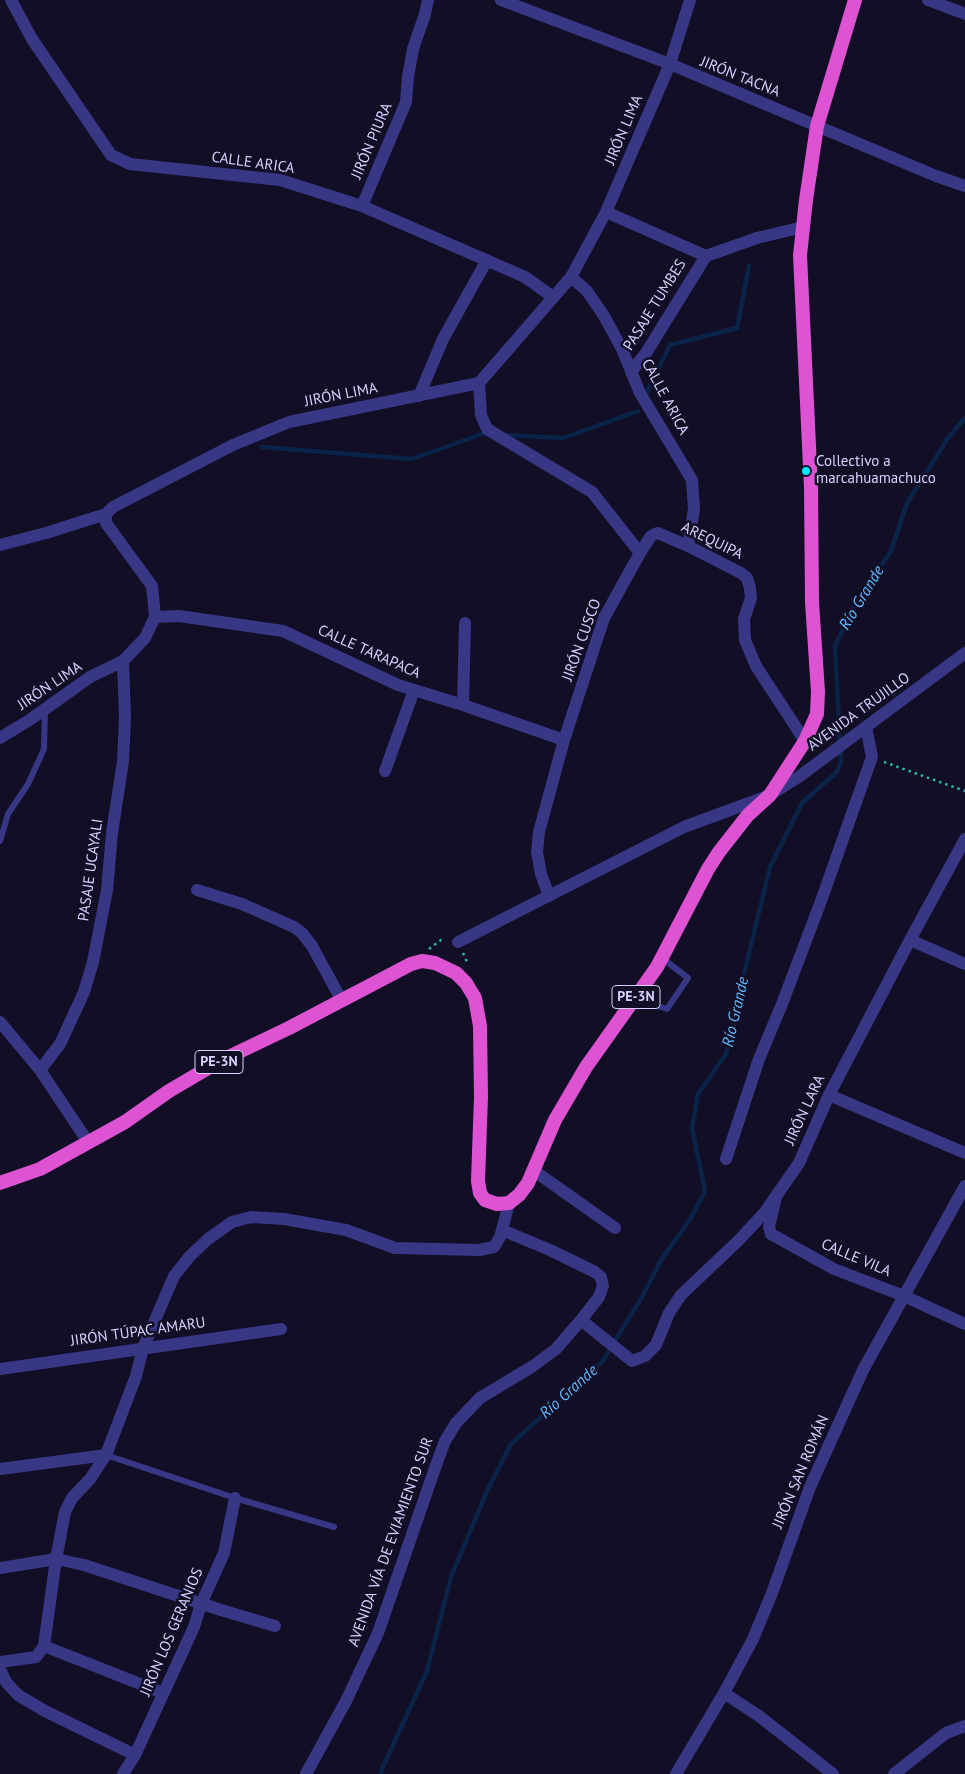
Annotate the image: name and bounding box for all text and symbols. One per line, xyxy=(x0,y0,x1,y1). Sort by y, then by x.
street label: JIRÓN TACNA xyxy=(697,53,783,101)
street label: JIRÓN LIMA xyxy=(601,92,647,168)
street label: JIRÓN PIURA xyxy=(348,100,396,182)
street label: CALLE ARICA xyxy=(210,148,296,178)
street label: PASAJE TUMBES xyxy=(620,256,690,354)
street label: CALLE ARICA xyxy=(637,356,693,438)
street label: JIRÓN LIMA xyxy=(303,379,379,411)
place label: Collectivo a marcahuamachuco xyxy=(816,453,936,488)
marker: Collectivo a marcahuamachuco xyxy=(800,465,812,477)
street label: AREQUIPA xyxy=(678,518,746,564)
water label: Río Grande xyxy=(835,562,889,634)
street label: JIRÓN CUSCO xyxy=(559,596,605,684)
street label: CALLE TARAPACA xyxy=(315,621,423,683)
street label: JIRÓN LIMA xyxy=(14,658,86,714)
street label: AVENIDA TRUJILLO xyxy=(804,669,914,755)
street label: PASAJE UCAYALI xyxy=(75,818,107,922)
water label: Río Grande xyxy=(719,975,753,1049)
road number: PE-3N xyxy=(612,986,660,1009)
road number: PE-3N xyxy=(195,1050,243,1074)
street label: JIRÓN LARA xyxy=(781,1072,829,1148)
street label: CALLE VILA xyxy=(818,1235,894,1281)
street label: JIRÓN TÚPAC AMARU xyxy=(69,1314,207,1350)
water label: Río Grande xyxy=(536,1361,602,1423)
street label: JIRÓN SAN ROMÁN xyxy=(769,1413,833,1531)
street label: AVENIDA VÍA DE EVIAMIENTO SUR xyxy=(345,1435,437,1649)
street label: JIRÓN LOS GERANIOS xyxy=(137,1565,207,1699)

